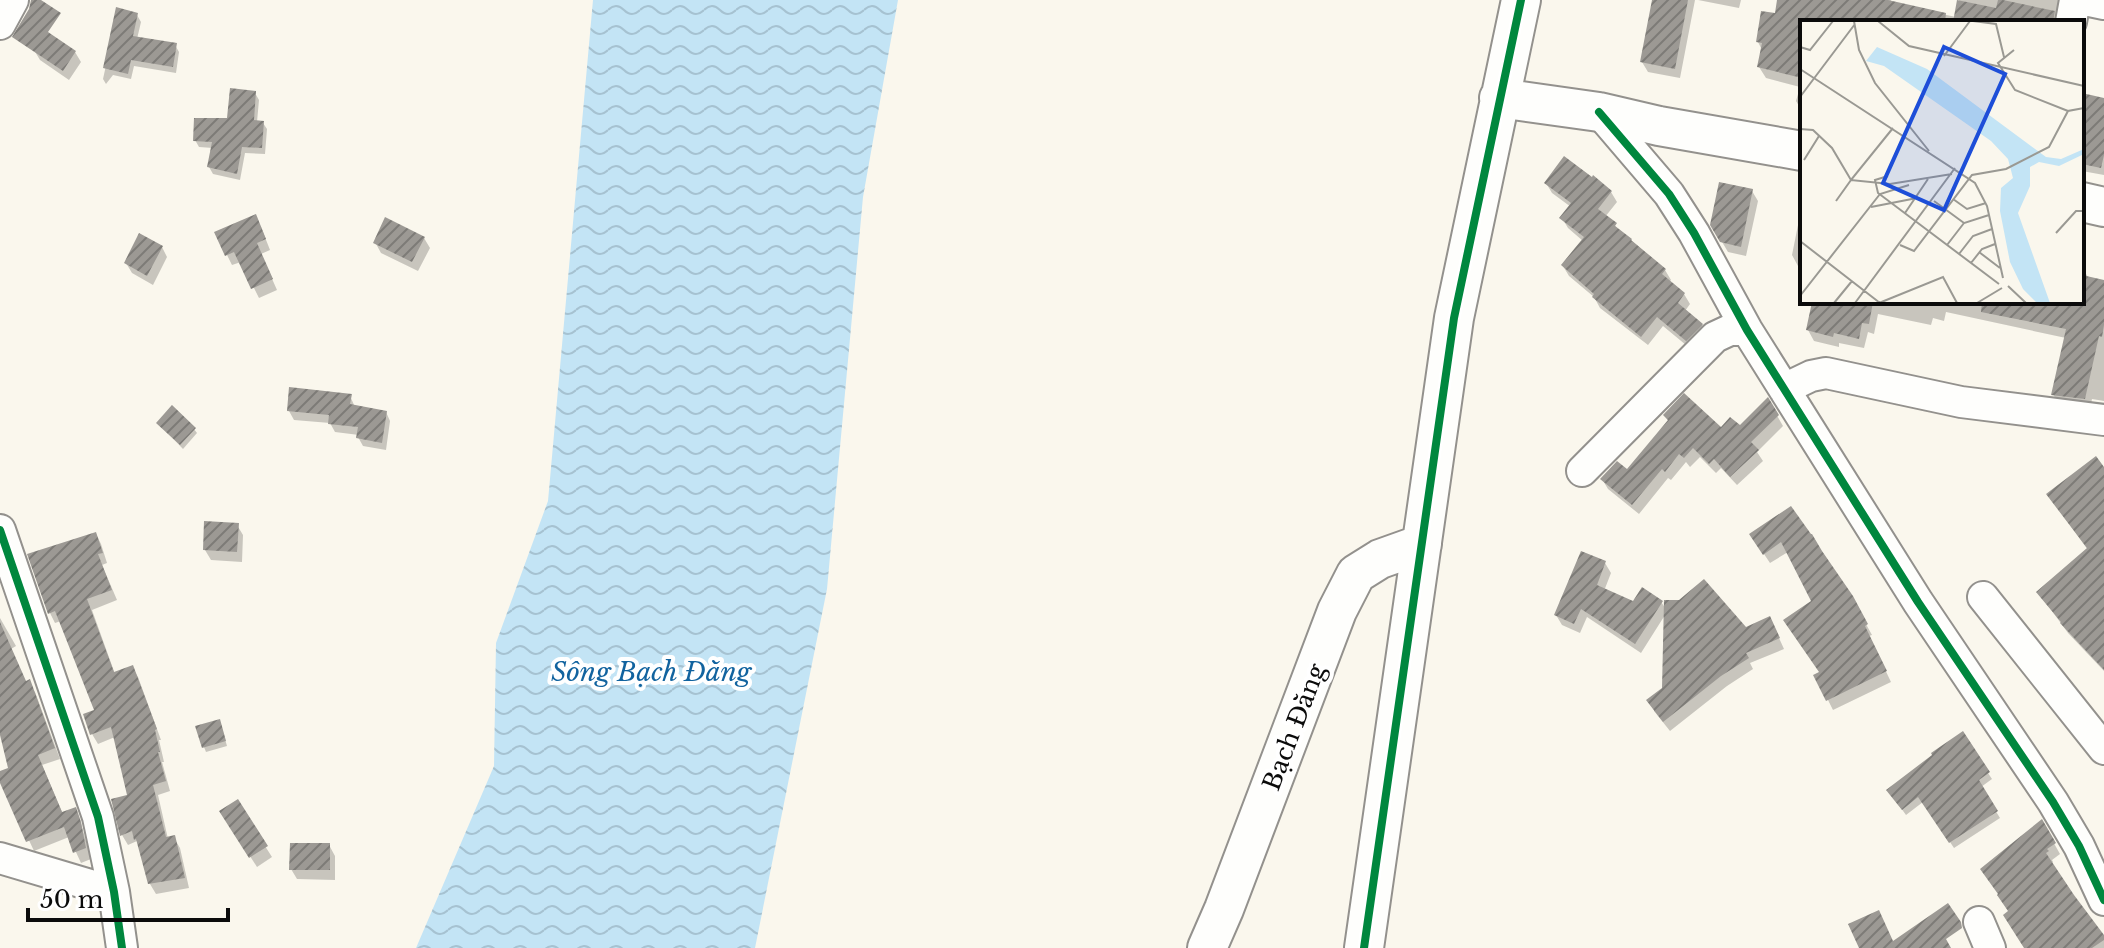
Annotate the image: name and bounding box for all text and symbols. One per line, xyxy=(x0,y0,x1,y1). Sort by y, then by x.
inset map xyxy=(1800,20,2084,304)
water label: Sông Bạch Đằng xyxy=(551,656,753,688)
street label: Bạch Đằng xyxy=(1257,659,1332,794)
scale bar xyxy=(28,872,228,922)
text: 50 m xyxy=(40,885,104,914)

